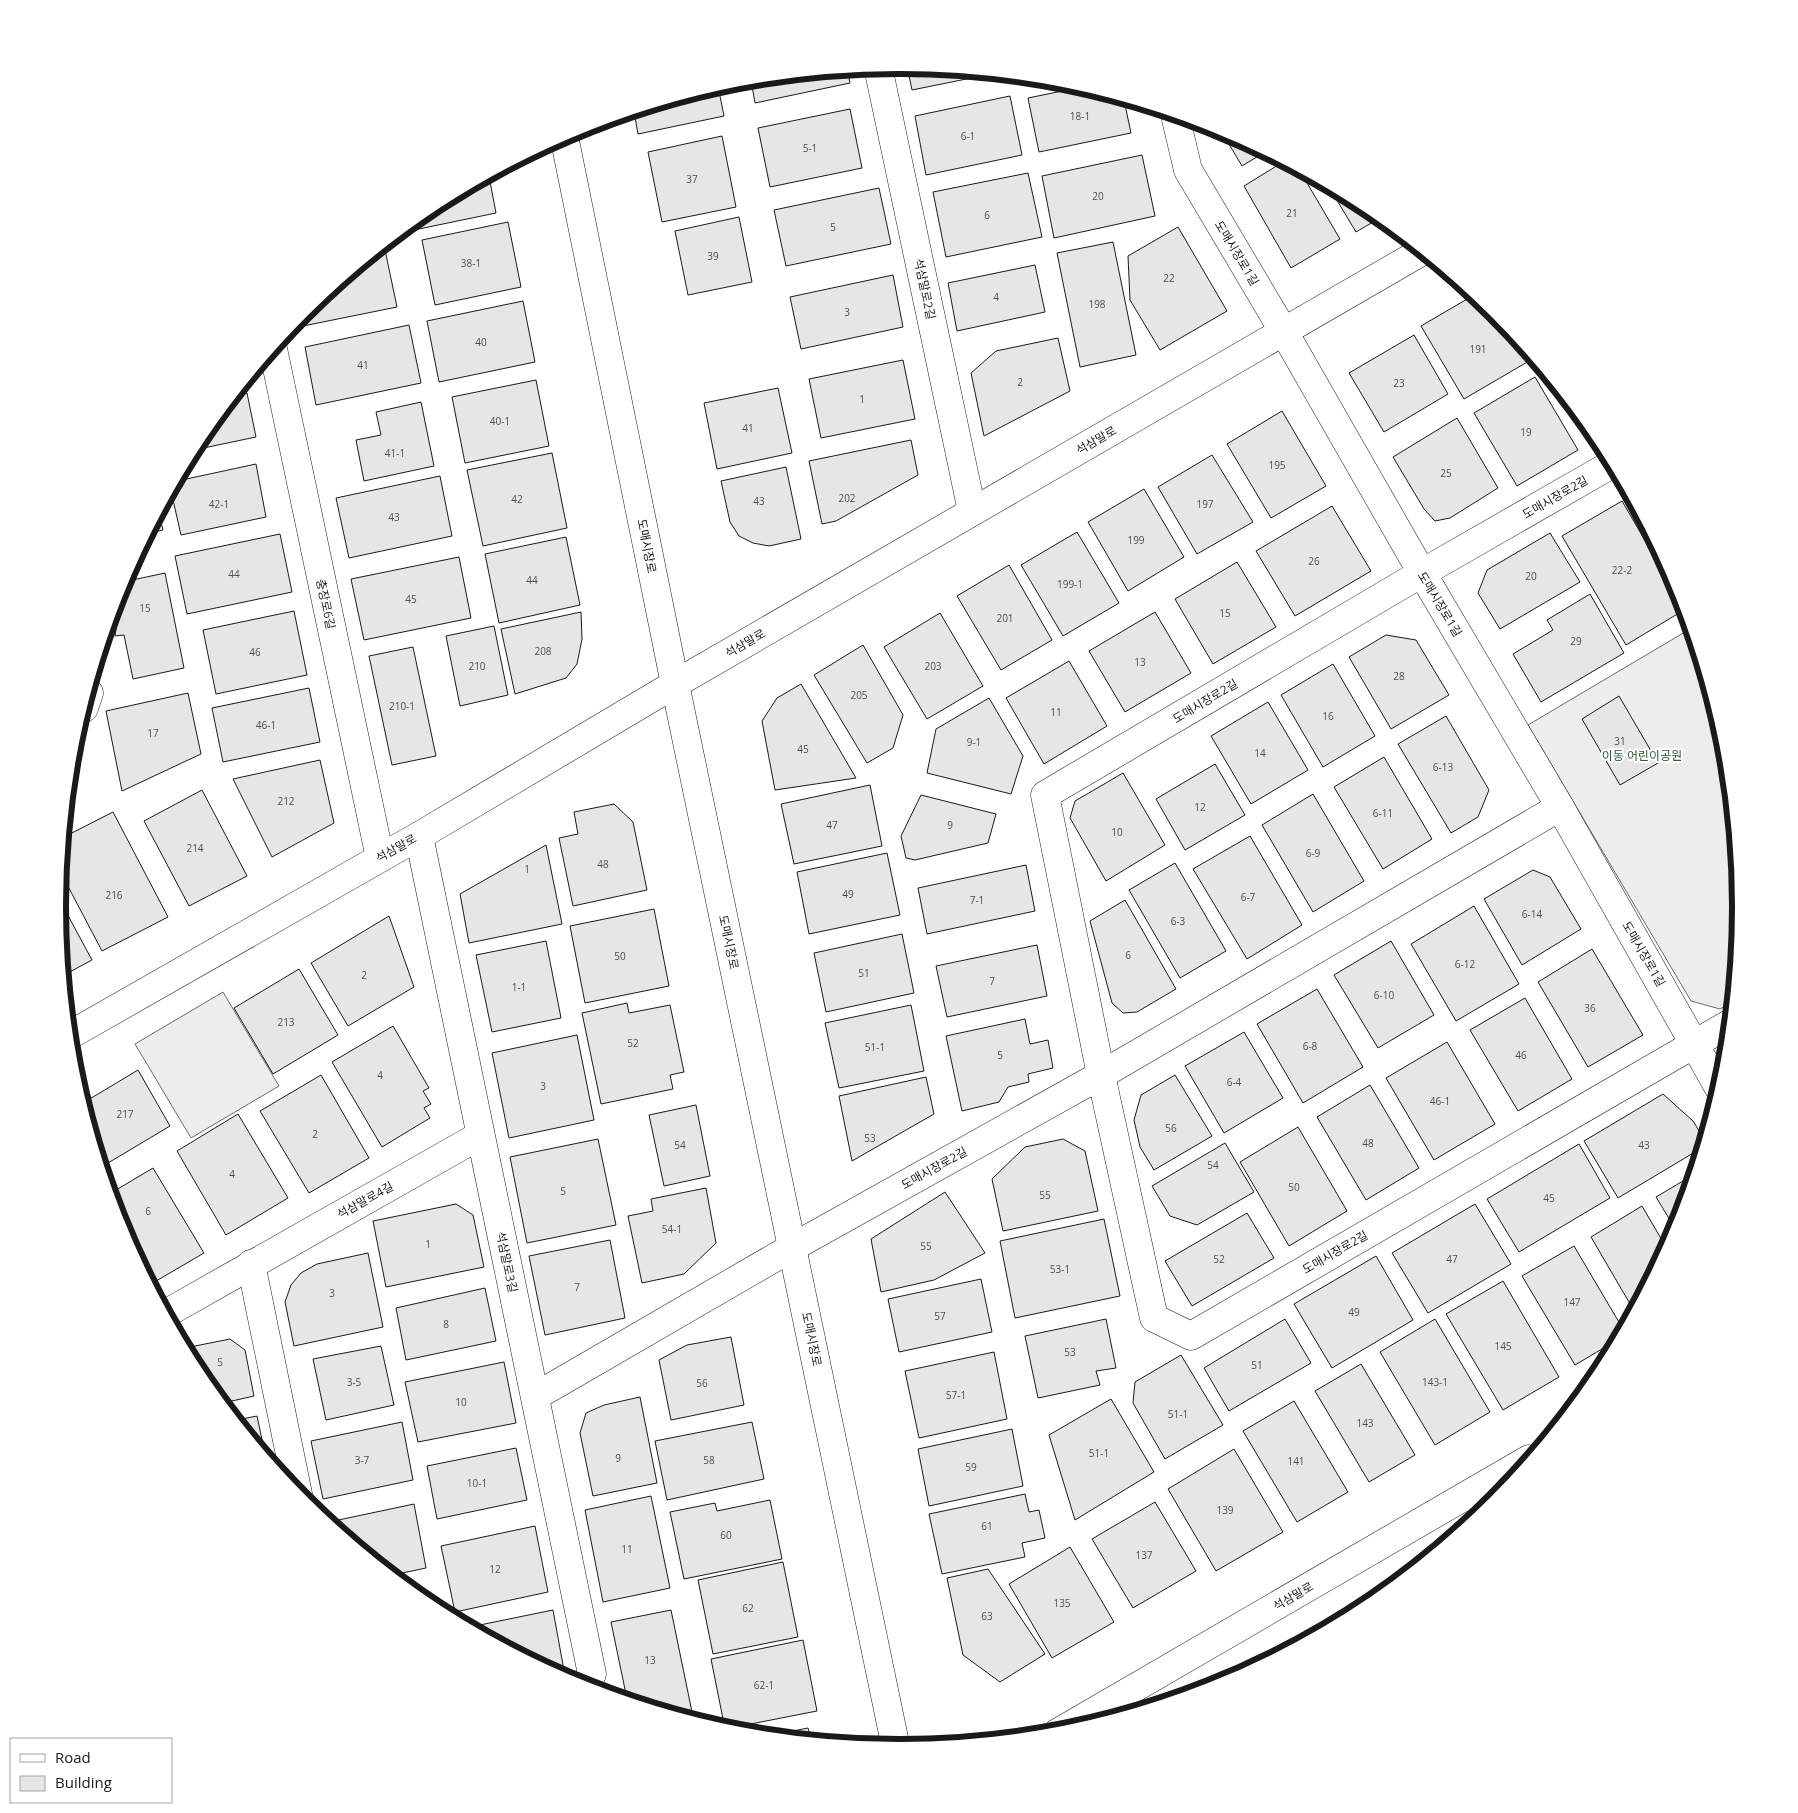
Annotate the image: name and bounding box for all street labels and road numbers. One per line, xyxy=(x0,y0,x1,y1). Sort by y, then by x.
street label: 도매시장로1길 xyxy=(1211,217,1263,289)
street label: 석삼말로2길 xyxy=(910,257,940,321)
street label: 석삼말로 xyxy=(1073,422,1119,458)
street label: 도매시장로2길 xyxy=(1519,471,1591,523)
street label: 도매시장로 xyxy=(633,517,661,575)
street label: 도매시장로1길 xyxy=(1414,568,1466,640)
street label: 충장로6길 xyxy=(312,577,340,631)
street label: 석삼말로 xyxy=(722,625,768,661)
street label: 도매시장로2길 xyxy=(1169,675,1241,727)
street label: 석삼말로 xyxy=(373,830,419,866)
street label: 도매시장로 xyxy=(715,913,743,971)
street label: 도매시장로1길 xyxy=(1618,918,1670,990)
street label: 도매시장로2길 xyxy=(898,1143,970,1193)
street label: 석삼말로4길 xyxy=(334,1178,396,1222)
street label: 도매시장로2길 xyxy=(1299,1226,1371,1278)
street label: 석삼말로3길 xyxy=(492,1230,522,1294)
street label: 도매시장로 xyxy=(798,1310,826,1368)
street label: 석삼말로 xyxy=(1270,1578,1316,1614)

